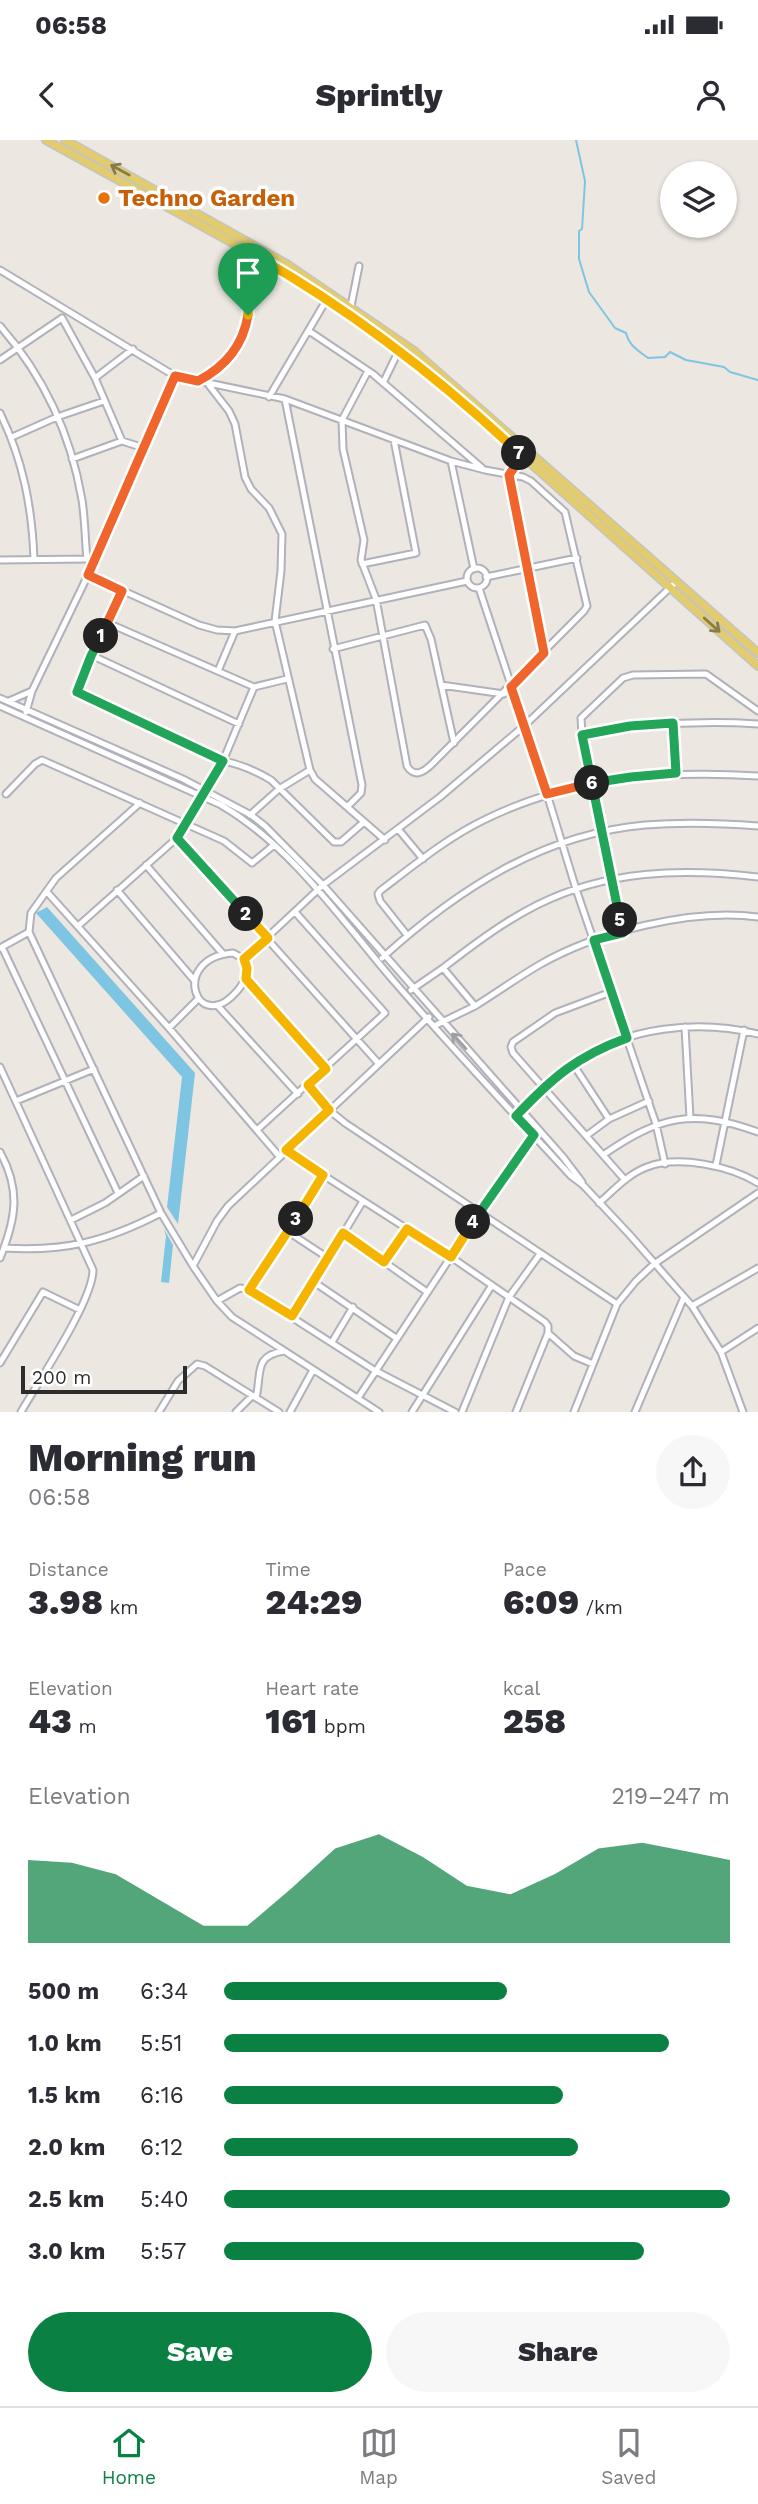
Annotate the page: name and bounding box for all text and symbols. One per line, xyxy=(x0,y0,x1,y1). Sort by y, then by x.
text: 06:58 xyxy=(35,10,107,40)
icon: back xyxy=(28,76,66,114)
text: Sprintly xyxy=(315,76,443,114)
icon: person xyxy=(692,76,730,114)
map controls xyxy=(660,161,737,238)
button: layers xyxy=(660,161,737,238)
one-way arrow xyxy=(111,163,131,177)
place label: Techno Garden xyxy=(118,184,295,212)
marker: Techno Garden xyxy=(96,190,112,206)
pin xyxy=(218,243,278,315)
icon: arrive xyxy=(229,254,267,292)
pin: 7 xyxy=(502,436,536,470)
text: 7 xyxy=(513,441,524,464)
one-way arrow xyxy=(703,617,721,633)
pin: 1 xyxy=(84,618,119,654)
text: 1 xyxy=(96,624,105,647)
pin: 6 xyxy=(574,766,610,800)
text: 6 xyxy=(586,771,597,794)
pin: 2 xyxy=(229,896,264,932)
text: 2 xyxy=(240,902,251,925)
pin: 5 xyxy=(602,902,638,938)
text: 5 xyxy=(614,908,625,931)
one-way arrow xyxy=(451,1032,467,1050)
pin: 3 xyxy=(278,1202,314,1236)
pin: 4 xyxy=(456,1204,490,1240)
text: 3 xyxy=(290,1207,301,1230)
text: 4 xyxy=(466,1210,479,1233)
scale bar xyxy=(21,1363,187,1395)
text: 200 m xyxy=(32,1366,91,1389)
button: share xyxy=(656,1435,730,1509)
text: Morning run xyxy=(28,1436,257,1480)
text: 06:58 xyxy=(28,1484,91,1511)
text: Distance xyxy=(28,1558,109,1581)
text: Time xyxy=(265,1558,311,1581)
text: Pace xyxy=(503,1558,547,1581)
text: 3.98 xyxy=(28,1581,103,1623)
text: 24:29 xyxy=(265,1581,362,1623)
text: 6:09 xyxy=(503,1581,579,1623)
text: km xyxy=(103,1596,138,1619)
text: /km xyxy=(579,1596,623,1619)
text: Elevation xyxy=(28,1677,113,1700)
text: Heart rate xyxy=(265,1677,359,1700)
text: kcal xyxy=(503,1677,540,1700)
text: 43 xyxy=(28,1700,72,1742)
text: 161 xyxy=(265,1700,317,1742)
text: 258 xyxy=(503,1700,566,1742)
text: m xyxy=(72,1715,97,1738)
text: bpm xyxy=(317,1715,366,1738)
text: Elevation xyxy=(28,1783,131,1810)
text: 219–247 m xyxy=(611,1783,730,1810)
text: 500 m xyxy=(28,1978,99,2005)
text: 6:34 xyxy=(140,1978,188,2005)
text: 1.0 km xyxy=(28,2030,102,2057)
text: 5:51 xyxy=(140,2030,183,2057)
text: 1.5 km xyxy=(28,2082,101,2109)
text: 6:16 xyxy=(140,2082,184,2109)
text: 2.0 km xyxy=(28,2134,106,2161)
text: 6:12 xyxy=(140,2134,183,2161)
text: 2.5 km xyxy=(28,2186,104,2213)
text: 5:40 xyxy=(140,2186,189,2213)
text: 3.0 km xyxy=(28,2238,105,2265)
text: 5:57 xyxy=(140,2238,186,2265)
button: Save xyxy=(28,2312,372,2392)
button: Share xyxy=(386,2312,730,2392)
tab: Home xyxy=(102,2424,156,2489)
tab: Map xyxy=(359,2424,398,2489)
tab: Saved xyxy=(601,2424,656,2489)

